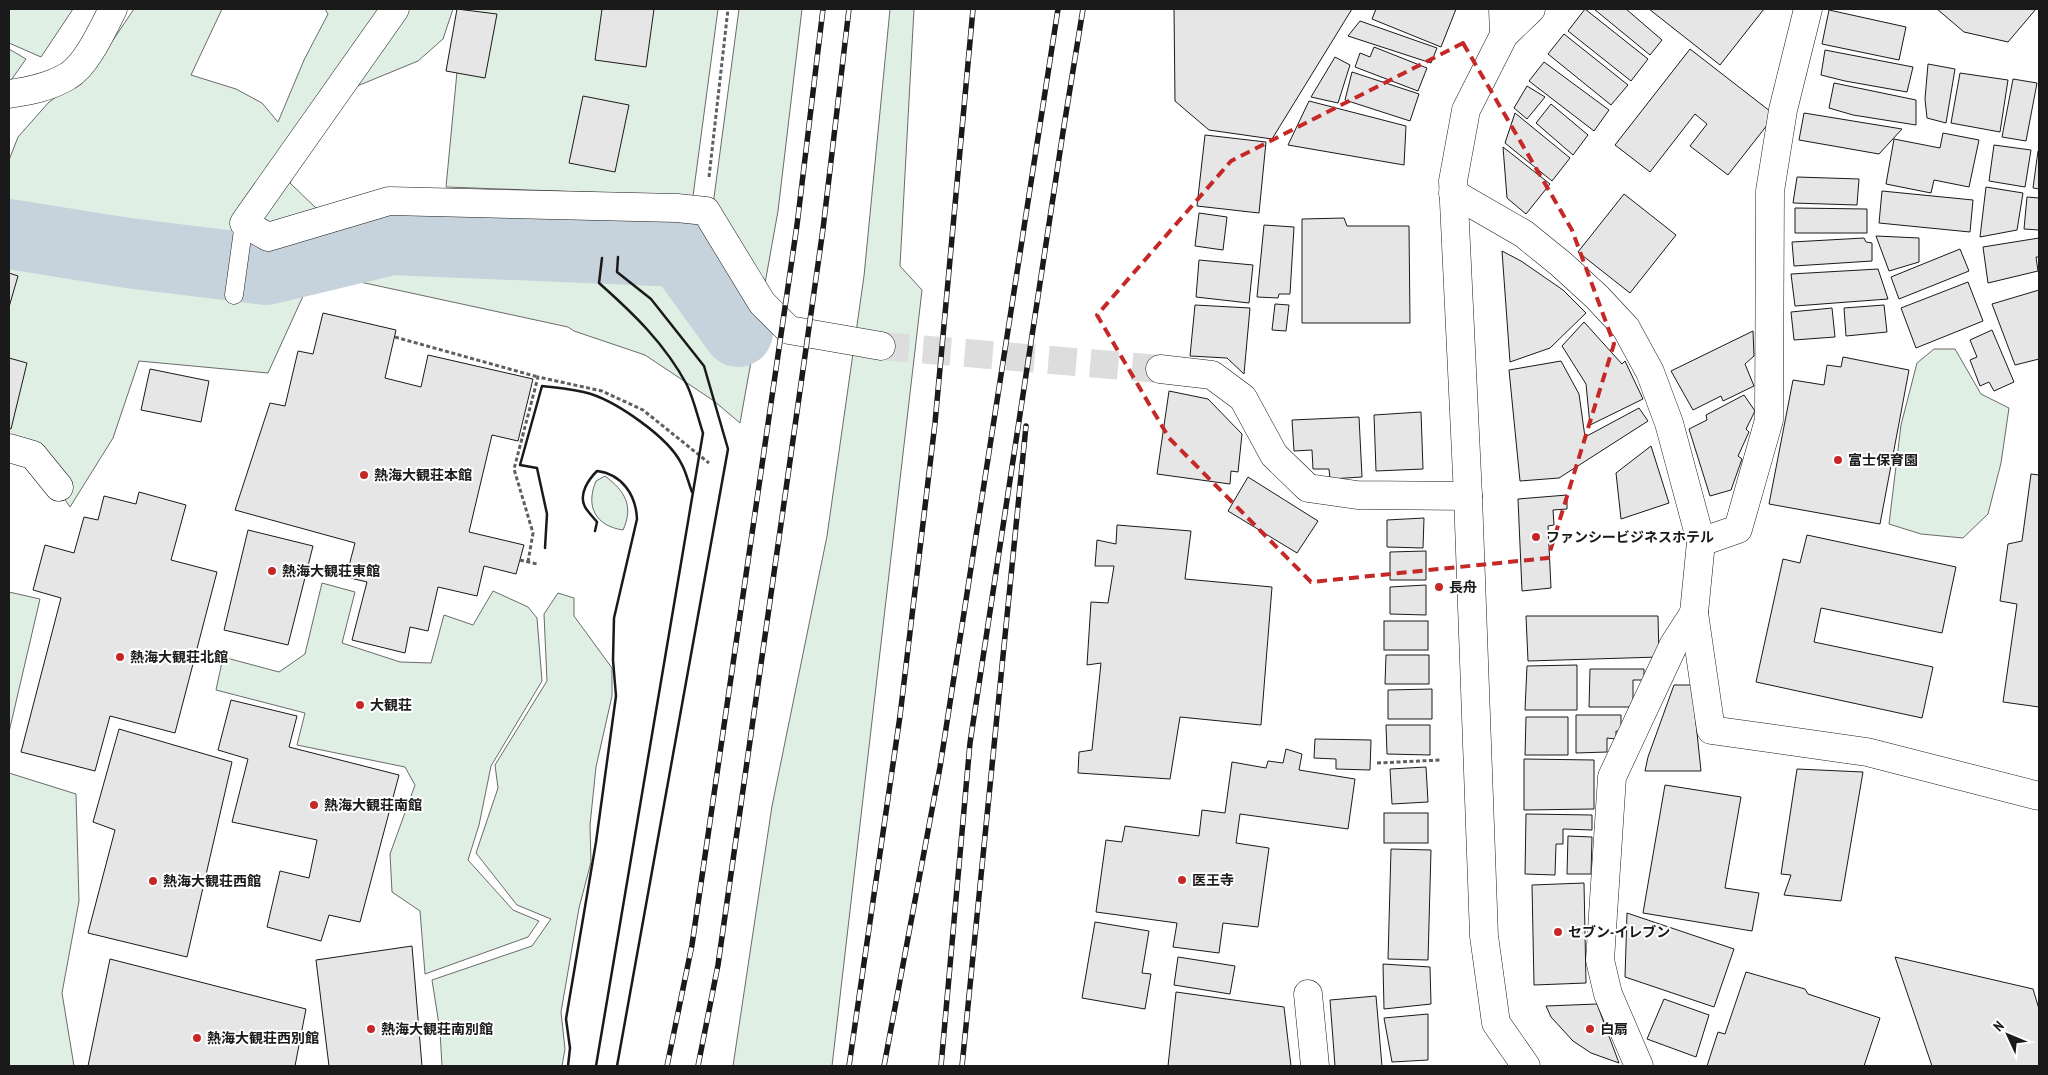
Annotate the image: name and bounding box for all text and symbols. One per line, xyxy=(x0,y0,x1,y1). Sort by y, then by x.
place label: 富士保育園 xyxy=(1848,451,1918,469)
marker: 富士保育園 xyxy=(1832,454,1844,466)
place label: 熱海大観荘本館 xyxy=(374,466,472,484)
marker: 熱海大観荘本館 xyxy=(358,469,370,481)
place label: ファンシービジネスホテル xyxy=(1546,528,1714,546)
marker: ファンシービジネスホテル xyxy=(1530,531,1542,543)
place label: 熱海大観荘東館 xyxy=(282,562,380,580)
marker: 熱海大観荘東館 xyxy=(266,565,278,577)
place label: 長舟 xyxy=(1449,578,1477,596)
marker: 長舟 xyxy=(1433,581,1445,593)
place label: 熱海大観荘北館 xyxy=(130,648,228,666)
marker: 熱海大観荘北館 xyxy=(114,651,126,663)
place label: 大観荘 xyxy=(370,696,412,714)
marker: 大観荘 xyxy=(354,699,366,711)
place label: 熱海大観荘南館 xyxy=(324,796,422,814)
marker: 熱海大観荘南館 xyxy=(308,799,320,811)
place label: 医王寺 xyxy=(1192,871,1234,889)
place label: 熱海大観荘西館 xyxy=(163,872,261,890)
marker: 医王寺 xyxy=(1176,874,1188,886)
marker: 熱海大観荘西館 xyxy=(147,875,159,887)
place label: セブン-イレブン xyxy=(1568,923,1670,941)
marker: セブン-イレブン xyxy=(1552,926,1564,938)
north arrow xyxy=(1983,1010,2033,1060)
text: N xyxy=(1990,1017,2008,1035)
place label: 熱海大観荘南別館 xyxy=(381,1020,493,1038)
place label: 白扇 xyxy=(1600,1020,1628,1038)
marker: 熱海大観荘南別館 xyxy=(365,1023,377,1035)
marker: 白扇 xyxy=(1584,1023,1596,1035)
place label: 熱海大観荘西別館 xyxy=(207,1029,319,1047)
marker: 熱海大観荘西別館 xyxy=(191,1032,203,1044)

